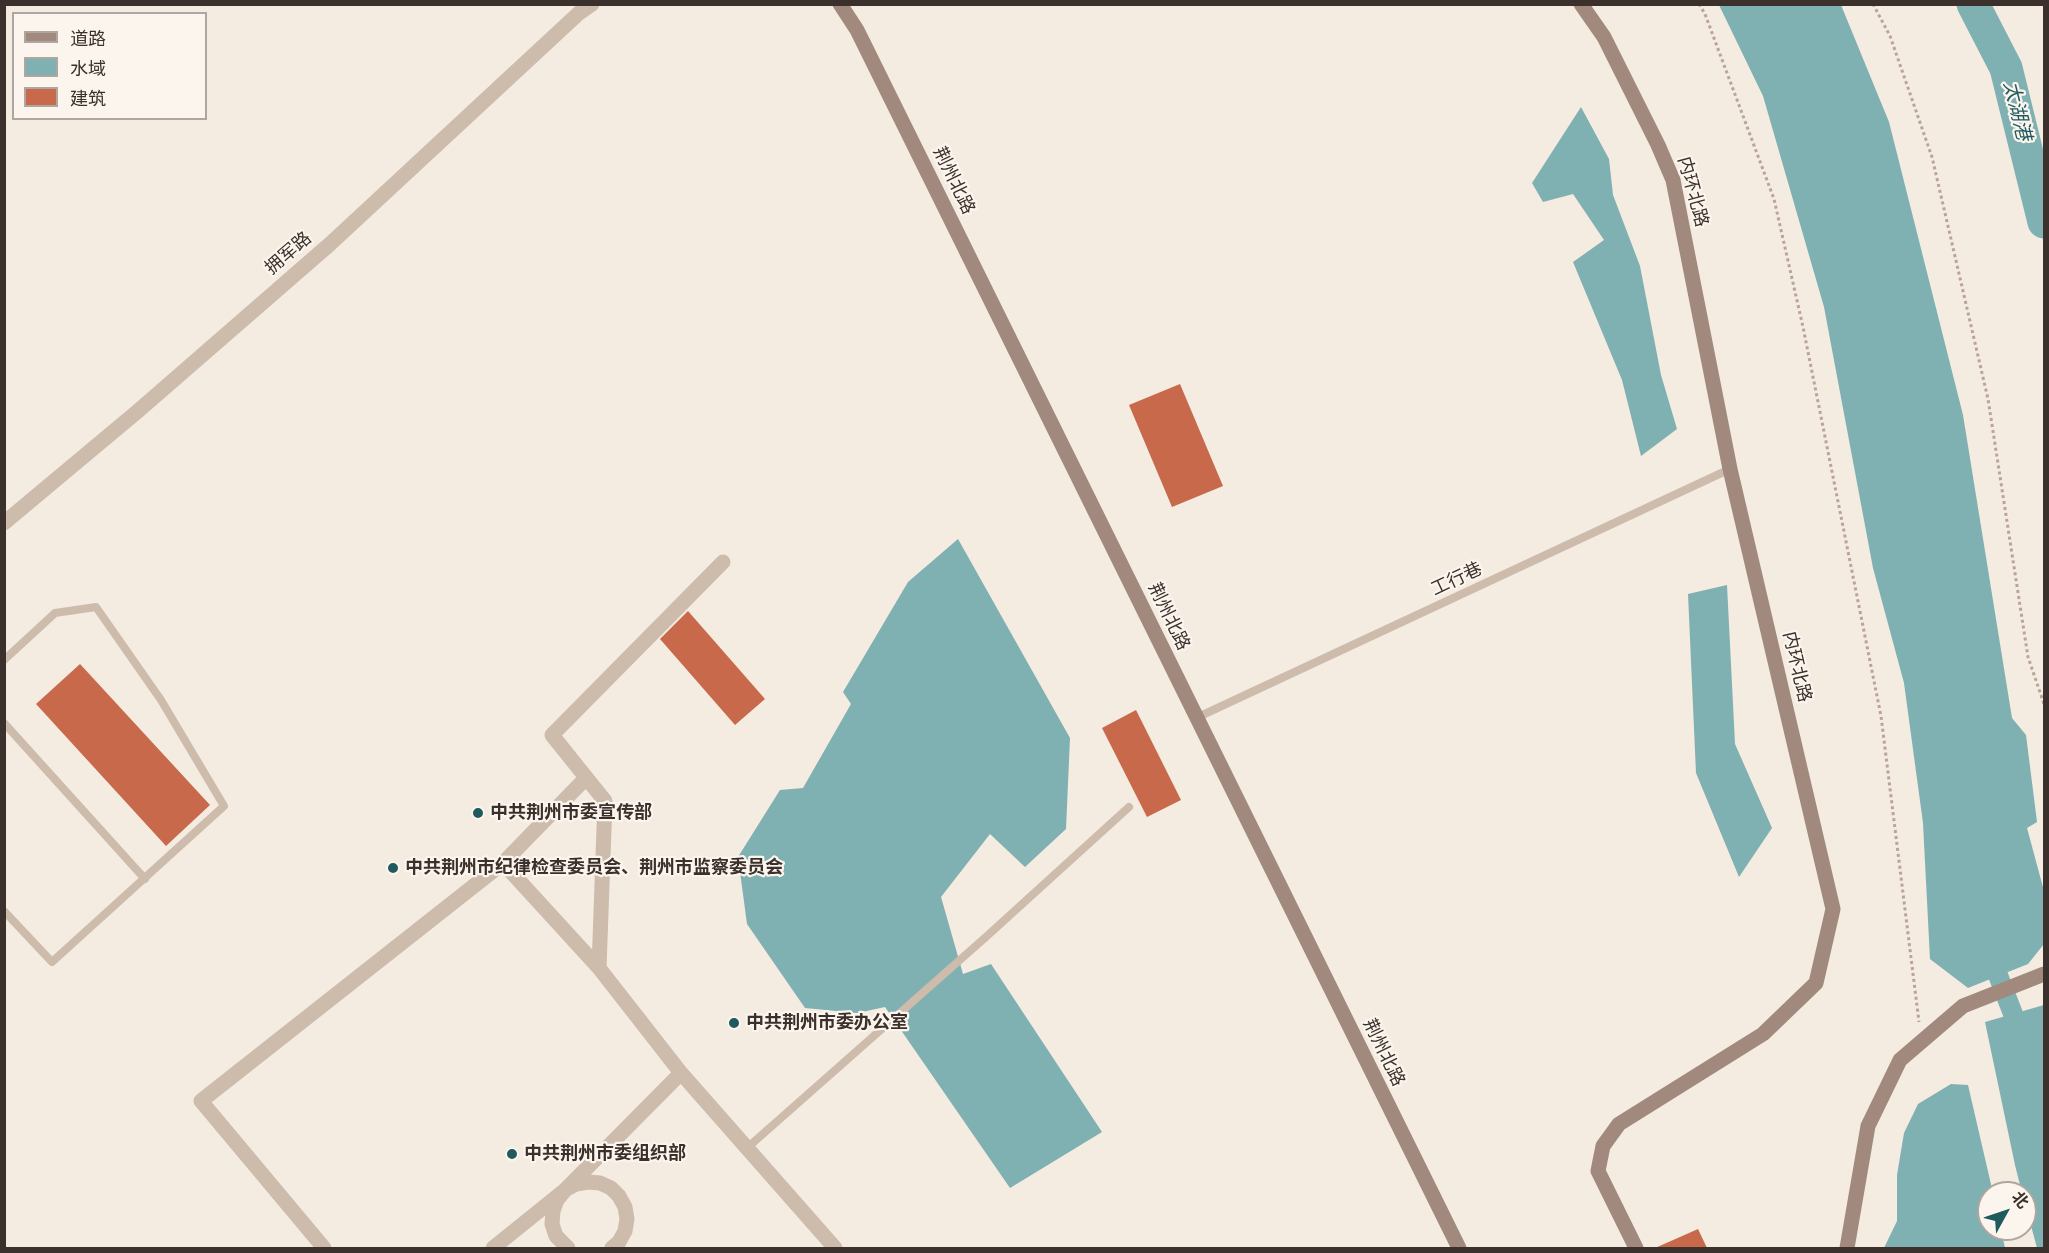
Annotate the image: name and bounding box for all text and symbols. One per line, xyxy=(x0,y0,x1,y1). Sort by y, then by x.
legend xyxy=(12,12,207,120)
text: 道路 xyxy=(70,29,106,50)
text: 水域 xyxy=(70,59,106,80)
water label: 太湖港 xyxy=(1997,79,2035,143)
text: 建筑 xyxy=(70,89,106,110)
street label: 荆州北路 xyxy=(928,144,978,218)
street label: 内环北路 xyxy=(1672,154,1712,230)
street label: 拥军路 xyxy=(262,228,316,280)
street label: 工行巷 xyxy=(1428,559,1486,601)
street label: 荆州北路 xyxy=(1143,580,1193,654)
street label: 内环北路 xyxy=(1777,629,1815,705)
place label: 中共荆州市委宣传部 xyxy=(490,802,652,824)
marker: 中共荆州市委宣传部 xyxy=(471,806,485,820)
place label: 中共荆州市纪律检查委员会、荆州市监察委员会 xyxy=(405,857,783,879)
marker: 中共荆州市纪律检查委员会、荆州市监察委员会 xyxy=(386,861,400,875)
place label: 中共荆州市委办公室 xyxy=(746,1012,908,1034)
marker: 中共荆州市委办公室 xyxy=(727,1016,741,1030)
street label: 荆州北路 xyxy=(1358,1016,1408,1090)
place label: 中共荆州市委组织部 xyxy=(524,1143,686,1165)
marker: 中共荆州市委组织部 xyxy=(505,1147,519,1161)
north arrow xyxy=(1977,1181,2037,1241)
text: 北 xyxy=(2007,1188,2032,1213)

